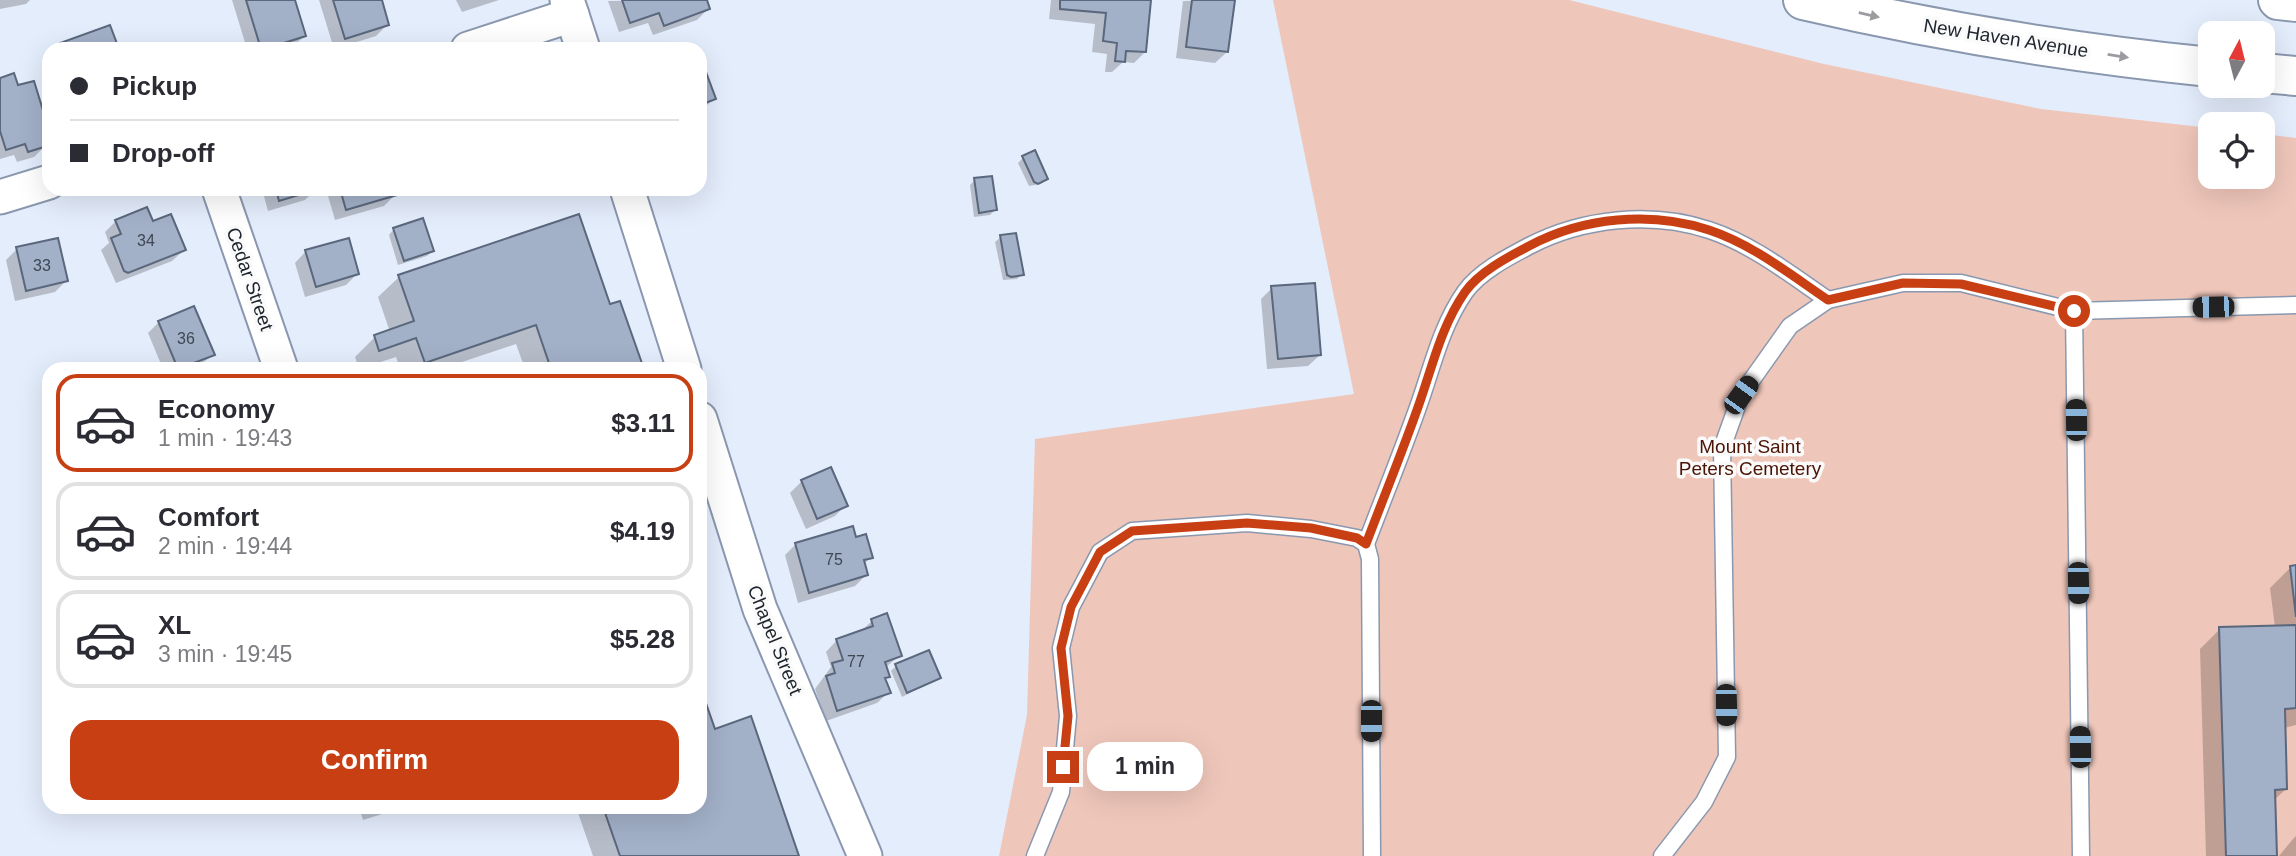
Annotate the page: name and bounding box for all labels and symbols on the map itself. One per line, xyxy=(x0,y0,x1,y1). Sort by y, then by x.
one-way arrow xyxy=(1858,10,1880,21)
street label: New Haven Avenue xyxy=(1922,15,2090,61)
north arrow xyxy=(2198,21,2275,98)
one-way arrow xyxy=(2107,51,2129,62)
street label: Cedar Street xyxy=(223,225,278,334)
house number: 34 xyxy=(137,232,155,249)
house number: 33 xyxy=(33,257,51,274)
route start xyxy=(2058,295,2090,327)
car xyxy=(2192,296,2235,318)
house number: 36 xyxy=(177,330,195,347)
car xyxy=(1721,372,1762,418)
car xyxy=(2066,399,2087,441)
park label: Mount Saint Peters Cemetery xyxy=(1679,436,1822,479)
house number: 75 xyxy=(825,551,843,568)
car xyxy=(2068,562,2089,604)
street label: Chapel Street xyxy=(744,582,807,698)
house number: 77 xyxy=(847,653,865,670)
car xyxy=(1716,684,1737,726)
car xyxy=(1361,700,1382,742)
car xyxy=(2070,726,2091,768)
callout: 1 min xyxy=(1088,742,1203,792)
route end xyxy=(1047,751,1079,783)

